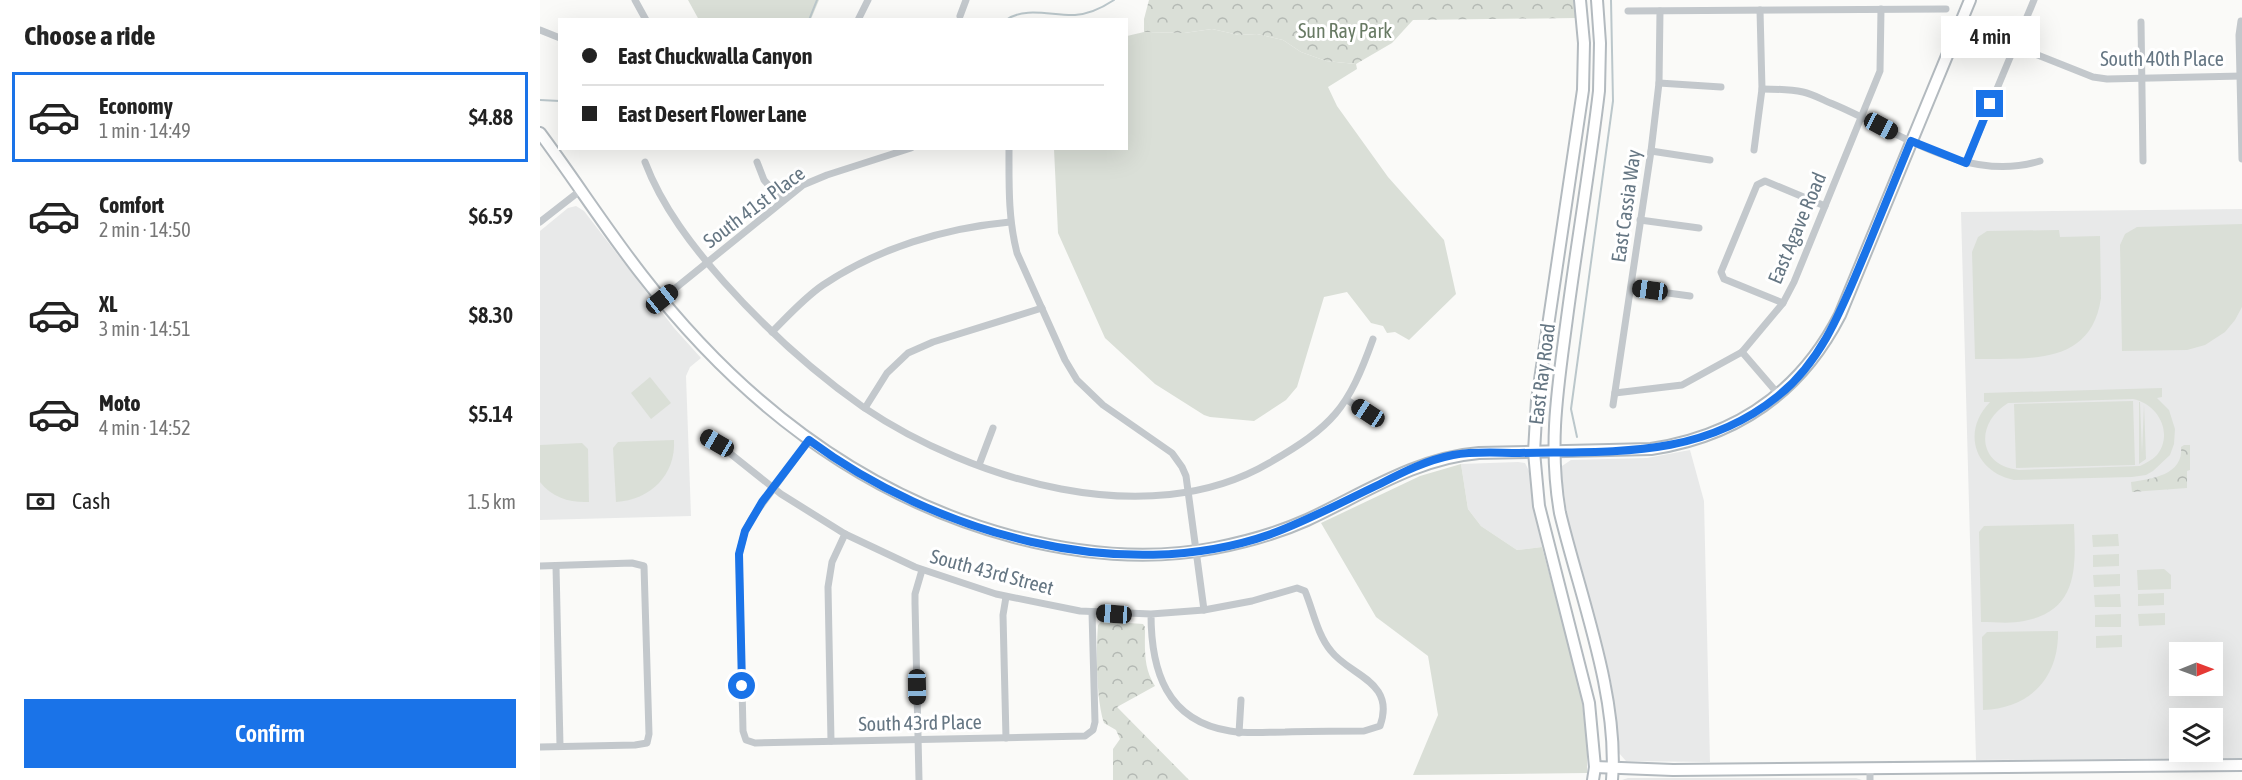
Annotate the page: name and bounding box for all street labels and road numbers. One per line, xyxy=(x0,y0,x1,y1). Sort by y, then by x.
street label: South 40th Place xyxy=(2100,47,2224,70)
street label: East Cassia Way xyxy=(1606,148,1645,264)
street label: South 41st Place xyxy=(698,161,809,252)
street label: East Agave Road xyxy=(1763,169,1830,287)
street label: East Ray Road xyxy=(1524,322,1559,426)
street label: South 43rd Street xyxy=(928,544,1056,599)
street label: South 43rd Place xyxy=(858,710,982,735)

